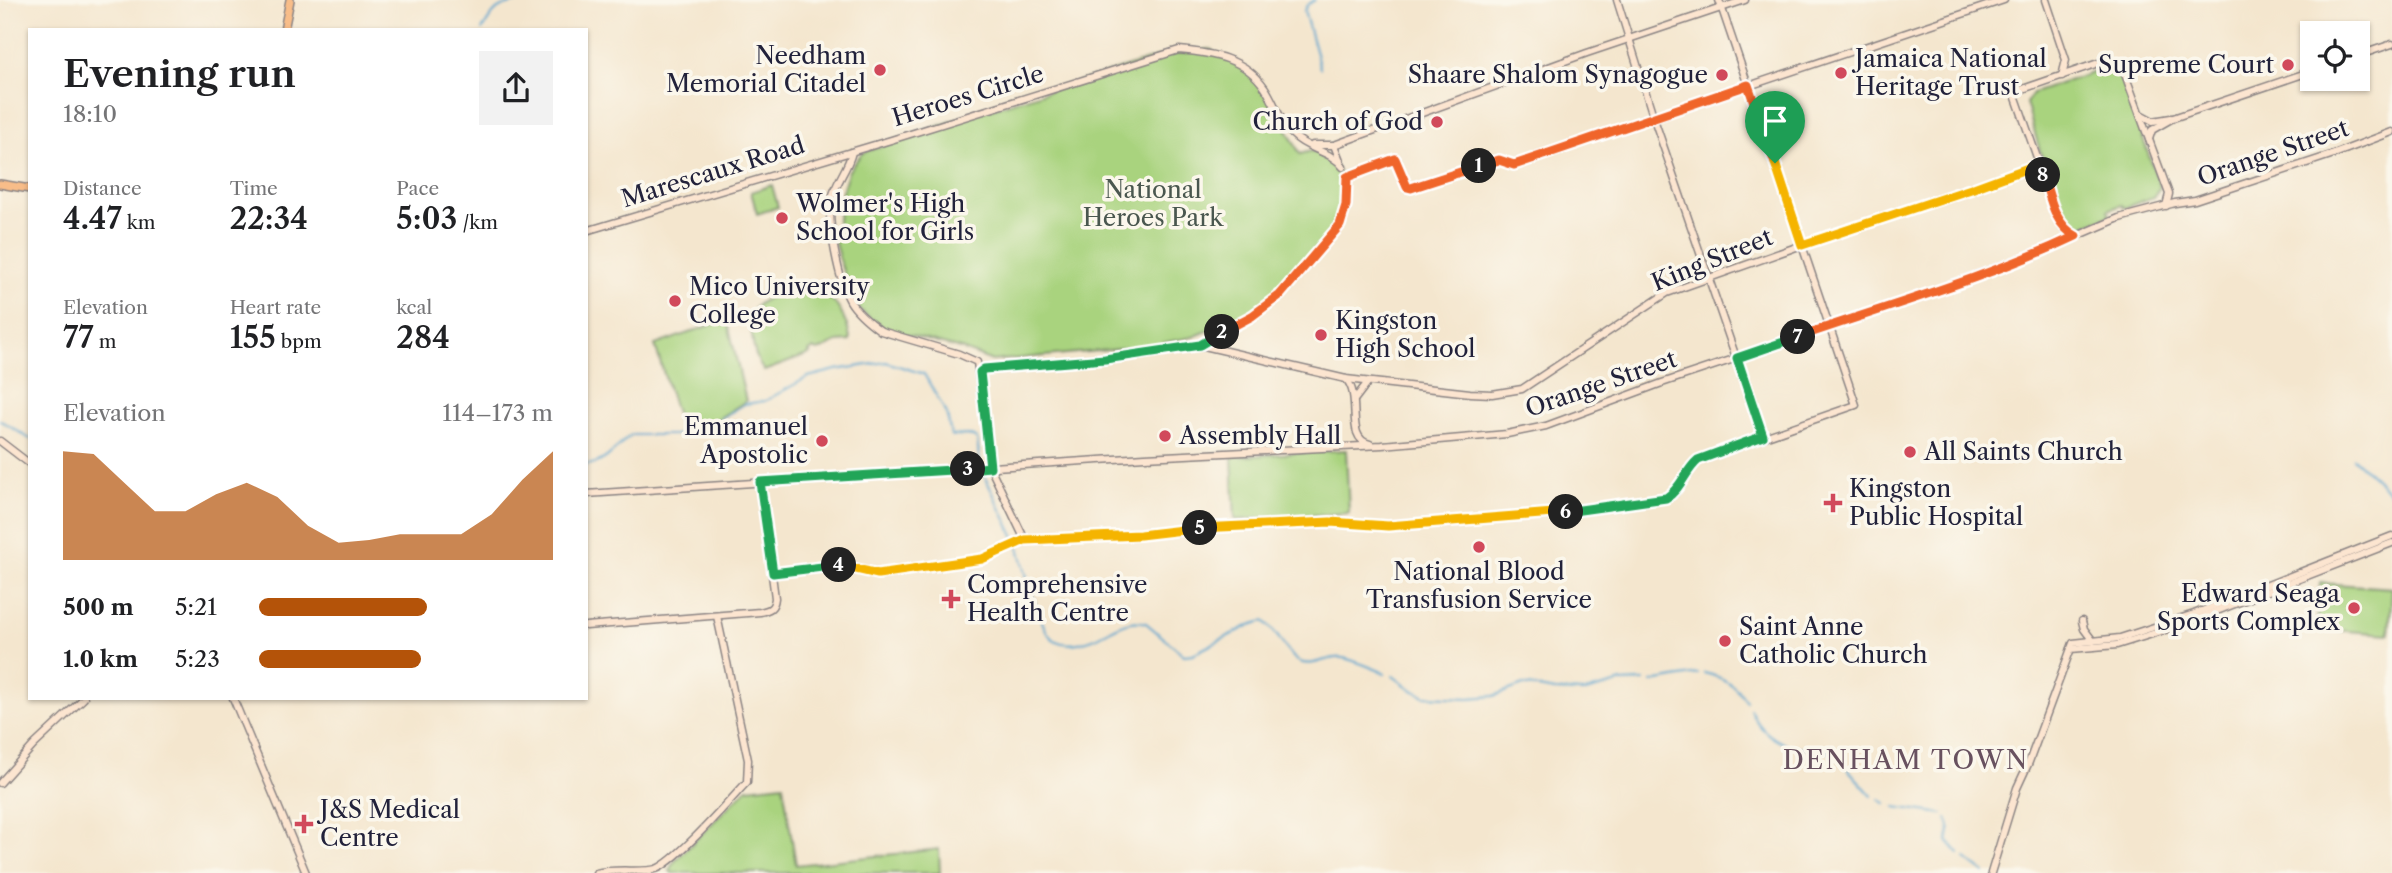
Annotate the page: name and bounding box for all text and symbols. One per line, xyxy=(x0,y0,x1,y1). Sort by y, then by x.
map controls xyxy=(2300,21,2370,91)
button: locate xyxy=(2300,21,2370,91)
place label: Needham Memorial Citadel xyxy=(666,41,866,98)
place label: Jamaica National Heritage Trust xyxy=(1851,44,2047,101)
text: Evening run xyxy=(63,50,296,97)
place label: Supreme Court xyxy=(2098,50,2275,79)
button: share xyxy=(479,51,553,125)
marker: Supreme Court xyxy=(2280,57,2296,73)
street label: Heroes Circle xyxy=(889,59,1047,132)
place label: Shaare Shalom Synagogue xyxy=(1408,60,1708,89)
marker: Needham Memorial Citadel xyxy=(872,62,888,78)
marker: Jamaica National Heritage Trust xyxy=(1833,65,1849,81)
marker: Shaare Shalom Synagogue xyxy=(1714,67,1730,83)
pin xyxy=(1745,91,1805,163)
text: 18:10 xyxy=(63,100,117,128)
icon: arrive xyxy=(1756,102,1794,140)
place label: Church of God xyxy=(1253,107,1423,136)
street label: Orange Street xyxy=(2193,113,2353,192)
marker: Church of God xyxy=(1429,114,1445,130)
street label: Marescaux Road xyxy=(618,130,808,213)
pin: 1 xyxy=(1462,148,1496,184)
text: 1 xyxy=(1474,154,1483,177)
pin: 8 xyxy=(2025,158,2060,192)
text: 8 xyxy=(2037,163,2048,186)
park label: National Heroes Park xyxy=(1083,175,1224,232)
text: Distance xyxy=(63,177,142,200)
text: Time xyxy=(230,177,278,200)
text: Pace xyxy=(396,177,439,200)
place label: Wolmer's High School for Girls xyxy=(795,189,974,246)
text: 4.47 xyxy=(63,200,122,237)
text: 22:34 xyxy=(230,200,308,237)
text: 5:03 xyxy=(396,200,457,237)
marker: Wolmer's High School for Girls xyxy=(774,210,790,226)
text: km xyxy=(122,211,156,234)
text: /km xyxy=(457,211,498,234)
street label: King Street xyxy=(1647,222,1777,297)
place label: Mico University College xyxy=(689,272,870,329)
marker: Mico University College xyxy=(667,293,683,309)
text: Elevation xyxy=(63,296,148,319)
text: Heart rate xyxy=(230,296,321,319)
text: kcal xyxy=(396,296,432,319)
place label: Kingston High School xyxy=(1335,306,1476,363)
pin: 2 xyxy=(1204,314,1240,350)
text: 77 xyxy=(63,319,94,356)
text: 155 xyxy=(230,319,276,356)
text: 284 xyxy=(396,319,450,356)
text: 2 xyxy=(1216,320,1227,343)
pin: 7 xyxy=(1780,320,1815,354)
text: 7 xyxy=(1793,325,1802,348)
marker: Kingston High School xyxy=(1313,327,1329,343)
text: m xyxy=(94,330,117,353)
text: bpm xyxy=(276,330,322,353)
street label: Orange Street xyxy=(1521,344,1681,423)
text: Elevation xyxy=(63,399,166,427)
text: 114–173 m xyxy=(442,399,553,427)
place label: Emmanuel Apostolic xyxy=(684,412,808,469)
place label: Assembly Hall xyxy=(1178,421,1341,450)
marker: Assembly Hall xyxy=(1157,428,1173,444)
marker: Emmanuel Apostolic xyxy=(814,433,830,449)
place label: All Saints Church xyxy=(1923,437,2123,466)
marker: All Saints Church xyxy=(1902,444,1918,460)
pin: 3 xyxy=(950,452,986,486)
text: 3 xyxy=(962,457,973,480)
place label: Kingston Public Hospital xyxy=(1849,474,2023,531)
marker: Kingston Public Hospital xyxy=(1823,493,1843,513)
pin: 6 xyxy=(1548,494,1584,530)
text: 6 xyxy=(1560,500,1571,523)
pin: 5 xyxy=(1182,510,1218,546)
text: 5 xyxy=(1194,516,1205,539)
marker: National Blood Transfusion Service xyxy=(1471,539,1487,555)
pin: 4 xyxy=(822,548,856,582)
text: 4 xyxy=(833,553,844,576)
place label: National Blood Transfusion Service xyxy=(1366,557,1592,614)
place label: Comprehensive Health Centre xyxy=(967,570,1147,627)
place label: Edward Seaga Sports Complex xyxy=(2157,579,2340,636)
marker: Comprehensive Health Centre xyxy=(941,589,961,609)
text: 500 m xyxy=(63,593,134,621)
text: 5:21 xyxy=(175,593,217,621)
marker: Edward Seaga Sports Complex xyxy=(2346,600,2362,616)
place label: Saint Anne Catholic Church xyxy=(1739,612,1928,669)
marker: Saint Anne Catholic Church xyxy=(1717,633,1733,649)
text: 1.0 km xyxy=(63,645,138,673)
text: 5:23 xyxy=(175,645,220,673)
district label: DENHAM TOWN xyxy=(1783,744,2029,776)
place label: J&S Medical Centre xyxy=(316,795,460,852)
marker: J&S Medical Centre xyxy=(294,814,314,834)

